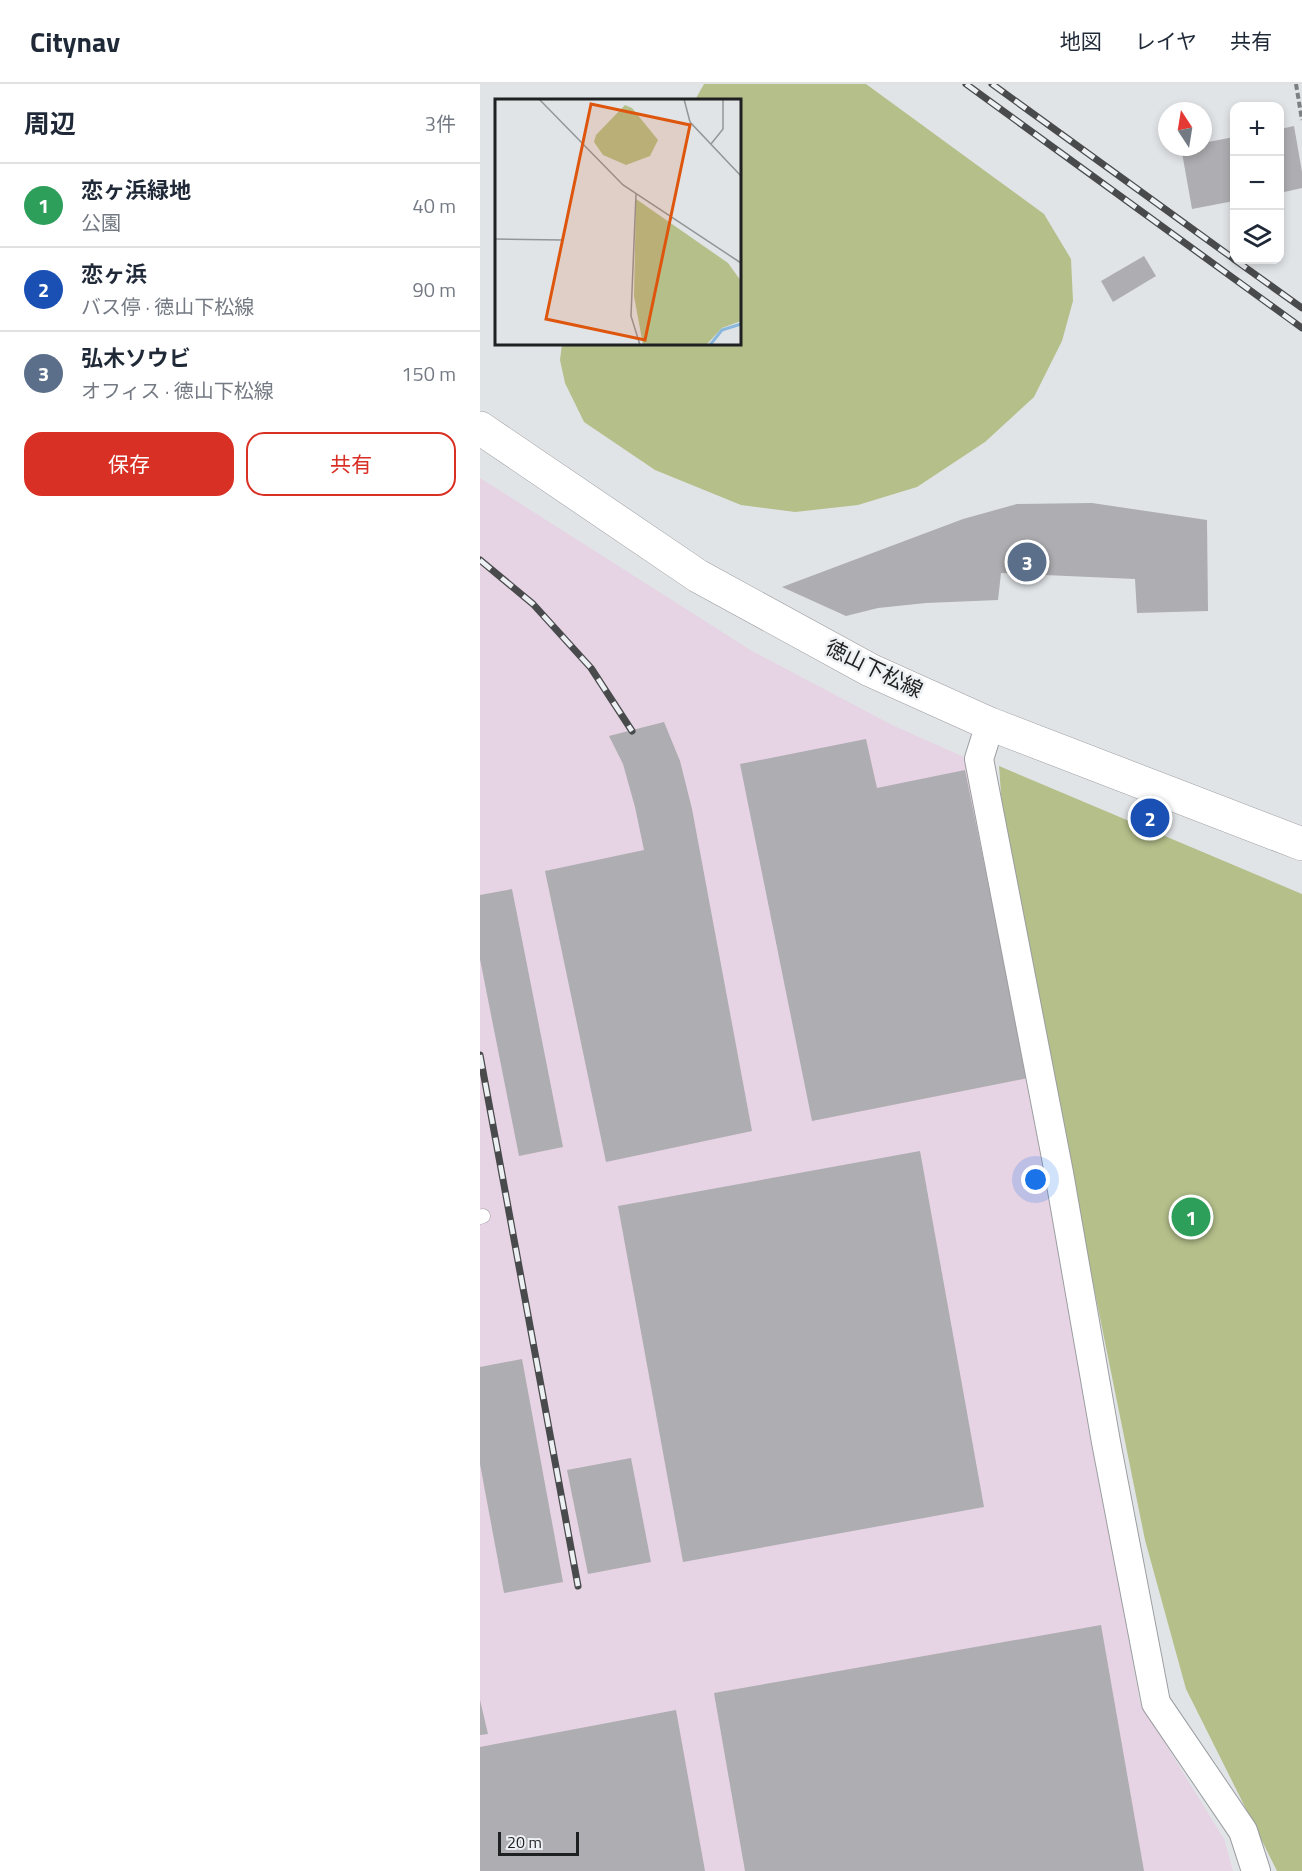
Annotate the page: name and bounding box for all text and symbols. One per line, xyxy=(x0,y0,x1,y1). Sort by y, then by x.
text: Citynav xyxy=(30,20,120,63)
text: 地図 xyxy=(1060,25,1102,57)
text: レイヤ xyxy=(1135,25,1197,57)
text: 共有 xyxy=(1230,25,1272,57)
inset map xyxy=(495,99,741,345)
north arrow xyxy=(1158,102,1212,156)
map controls xyxy=(1230,102,1284,264)
button: + xyxy=(1230,102,1284,156)
text: 周辺 xyxy=(24,104,76,143)
text: 3件 xyxy=(425,108,456,139)
button: − xyxy=(1230,156,1284,210)
text: 恋ヶ浜緑地 xyxy=(81,173,191,207)
text: 1 xyxy=(38,190,49,221)
text: 40 m xyxy=(412,190,456,221)
text: 公園 xyxy=(81,207,121,238)
button: layers xyxy=(1230,210,1284,264)
text: 恋ヶ浜 xyxy=(81,257,147,291)
text: 2 xyxy=(38,274,49,305)
text: 90 m xyxy=(412,274,456,305)
text: バス停 · 徳山下松線 xyxy=(81,291,254,322)
text: 弘木ソウビ xyxy=(81,341,191,375)
text: 3 xyxy=(38,358,49,389)
text: 150 m xyxy=(401,358,456,389)
text: オフィス · 徳山下松線 xyxy=(81,375,274,406)
button: 保存 xyxy=(24,432,234,496)
button: 共有 xyxy=(246,432,456,496)
pin: 3 xyxy=(1008,540,1046,584)
street label: 徳山下松線 xyxy=(820,631,929,705)
pin: 2 xyxy=(1130,796,1170,840)
your location xyxy=(1021,1165,1050,1194)
pin: 1 xyxy=(1172,1194,1210,1240)
scale bar xyxy=(498,1829,579,1856)
text: 20 m xyxy=(507,1830,542,1854)

